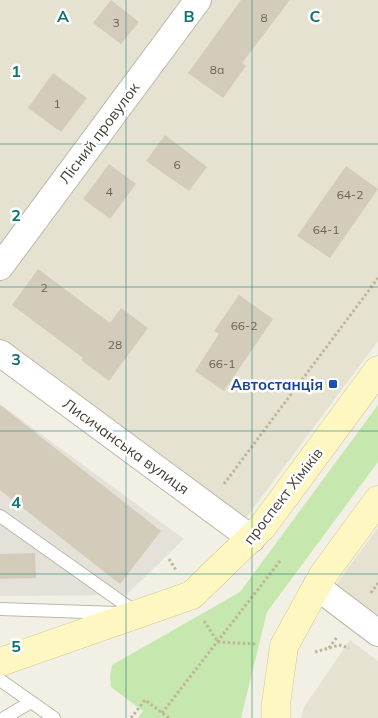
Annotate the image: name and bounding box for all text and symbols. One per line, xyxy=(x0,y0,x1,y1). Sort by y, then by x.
text: A xyxy=(57,6,69,26)
text: B xyxy=(183,6,195,26)
text: C xyxy=(310,6,321,26)
house number: 8 xyxy=(260,10,268,25)
house number: 3 xyxy=(112,15,120,30)
text: 1 xyxy=(11,61,21,81)
house number: 8а xyxy=(210,62,224,77)
street label: Лісний провулок xyxy=(55,78,144,187)
house number: 1 xyxy=(53,96,61,111)
house number: 6 xyxy=(173,157,181,172)
house number: 4 xyxy=(105,184,113,199)
house number: 64-2 xyxy=(337,187,363,202)
text: 2 xyxy=(11,205,21,225)
house number: 64-1 xyxy=(313,222,339,237)
house number: 2 xyxy=(40,280,48,295)
house number: 66-2 xyxy=(231,318,257,333)
house number: 28 xyxy=(108,337,122,352)
text: 3 xyxy=(11,349,21,369)
house number: 66-1 xyxy=(209,356,235,371)
place label: Автостанція xyxy=(231,375,323,394)
marker: Автостанція xyxy=(327,378,339,390)
street label: Лисичанська вулиця xyxy=(59,394,193,498)
street label: проспект Хіміків xyxy=(239,444,327,548)
text: 4 xyxy=(11,492,21,512)
text: 5 xyxy=(11,636,21,656)

